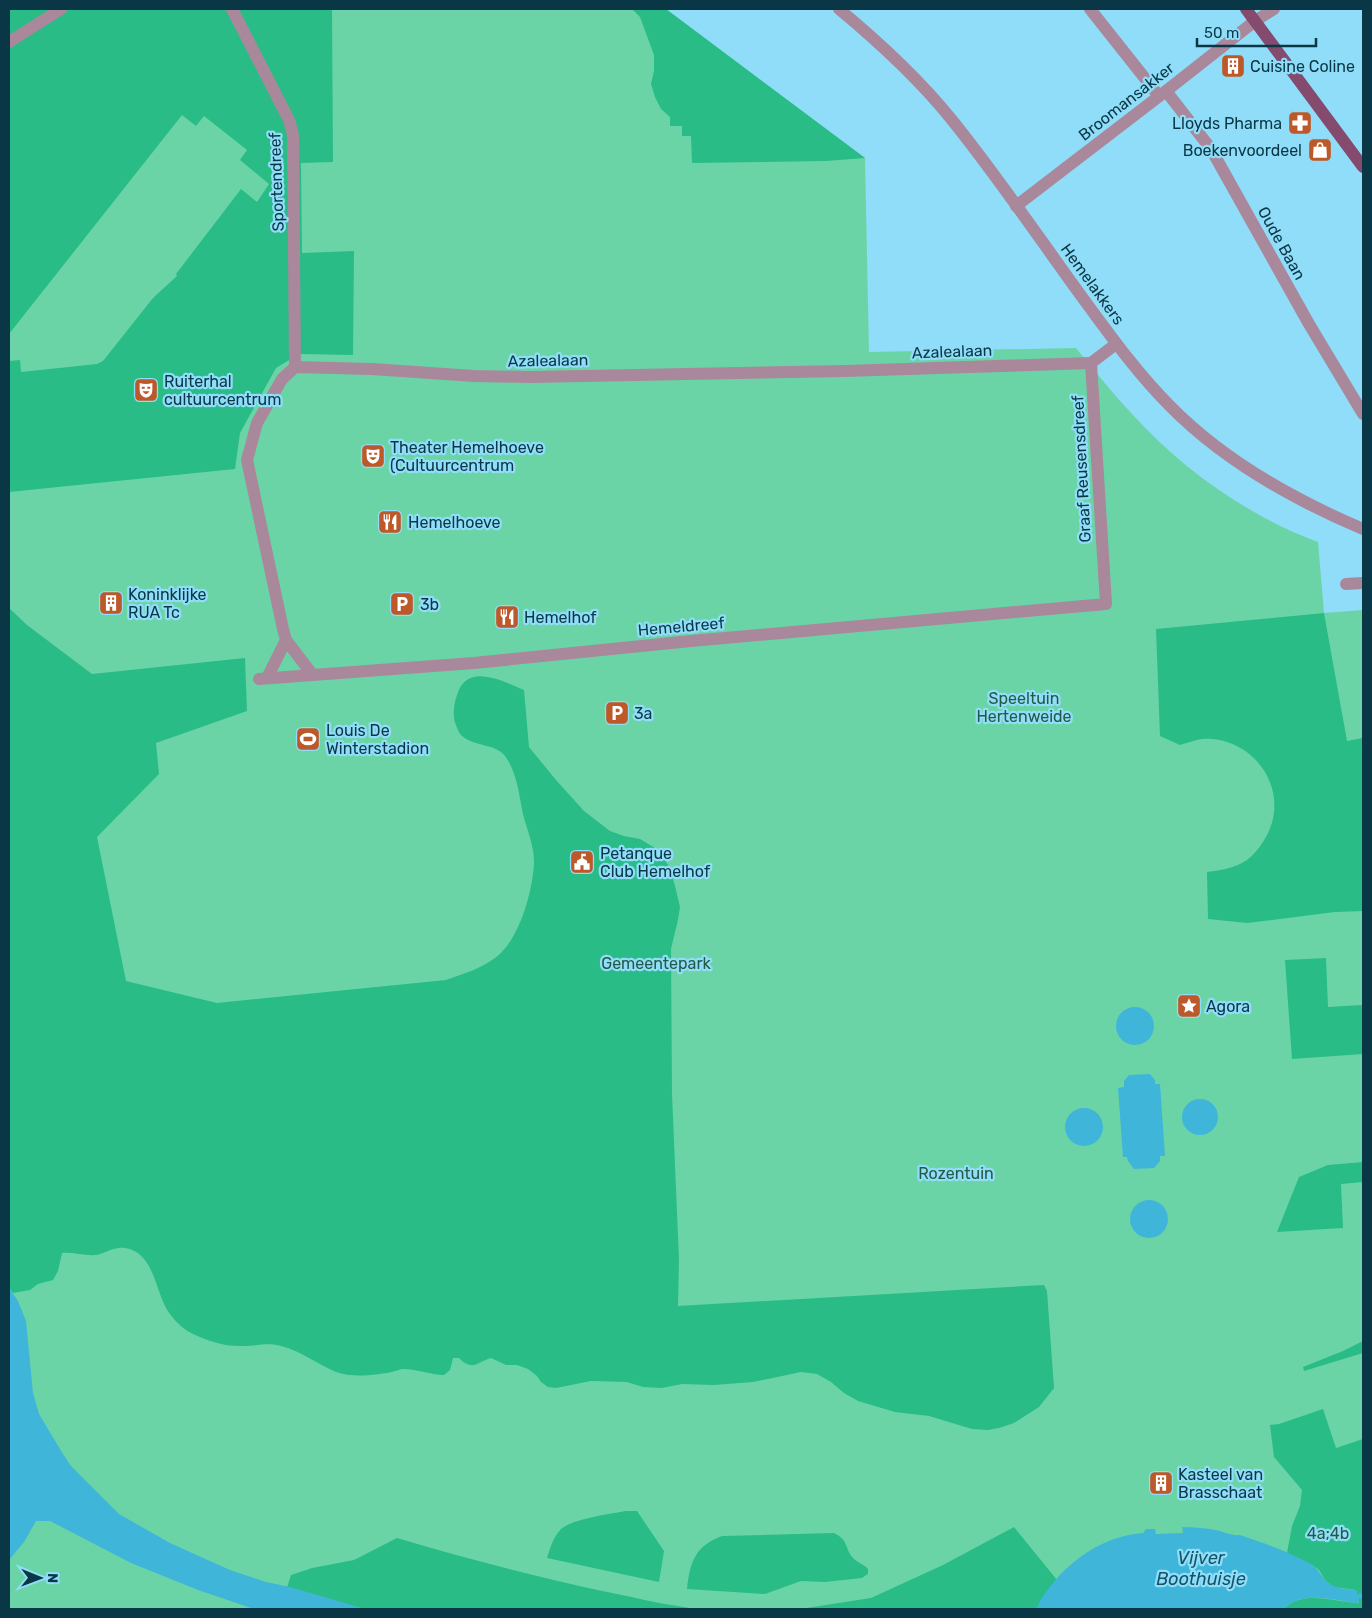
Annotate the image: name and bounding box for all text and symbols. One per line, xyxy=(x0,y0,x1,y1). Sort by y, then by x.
scale bar xyxy=(1197,15,1316,47)
text: 50 m xyxy=(1204,24,1239,42)
building icon: Cuisine Coline xyxy=(1220,53,1246,79)
place label: Cuisine Coline xyxy=(1250,57,1355,76)
street label: Broomansakker xyxy=(1075,58,1178,145)
pharmacy icon: Lloyds Pharma xyxy=(1287,110,1313,136)
place label: Lloyds Pharma xyxy=(1172,114,1282,133)
street label: Sportendreef xyxy=(265,131,288,232)
shop icon: Boekenvoordeel xyxy=(1307,137,1333,163)
place label: Boekenvoordeel xyxy=(1183,141,1302,160)
street label: Oude Baan xyxy=(1254,203,1309,283)
street label: Hemelakkers xyxy=(1057,240,1128,329)
street label: Azalealaan xyxy=(911,341,993,362)
street label: Azalealaan xyxy=(508,350,588,371)
place label: Ruiterhal cultuurcentrum xyxy=(164,372,281,409)
theatre icon: Ruiterhal cultuurcentrum xyxy=(133,377,159,403)
street label: Graaf Reusensdreef xyxy=(1068,394,1095,543)
place label: Theater Hemelhoeve (Cultuurcentrum xyxy=(390,438,544,475)
theatre icon: Theater Hemelhoeve (Cultuurcentrum xyxy=(360,443,386,469)
restaurant icon: Hemelhoeve xyxy=(377,509,403,535)
place label: Hemelhoeve xyxy=(408,513,501,532)
place label: Koninklijke RUA Tc xyxy=(128,585,207,622)
building icon: Koninklijke RUA Tc xyxy=(98,590,124,616)
parking icon: 3b xyxy=(389,591,415,617)
place label: 3b xyxy=(420,595,439,614)
restaurant icon: Hemelhof xyxy=(494,604,520,630)
place label: Hemelhof xyxy=(524,608,597,627)
street label: Hemeldreef xyxy=(637,613,726,640)
park label: Speeltuin Hertenweide xyxy=(976,689,1072,726)
parking icon: 3a xyxy=(604,700,630,726)
place label: 3a xyxy=(634,704,652,723)
place label: Louis De Winterstadion xyxy=(326,721,429,758)
sports icon: Louis De Winterstadion xyxy=(295,726,321,752)
place label: Petanque Club Hemelhof xyxy=(600,844,711,881)
public building icon: Petanque Club Hemelhof xyxy=(569,849,595,875)
park label: Gemeentepark xyxy=(601,954,711,973)
place icon: Agora xyxy=(1176,993,1202,1019)
place label: Agora xyxy=(1206,997,1250,1016)
park label: Rozentuin xyxy=(918,1164,994,1183)
place label: Kasteel van Brasschaat xyxy=(1178,1465,1263,1502)
building icon: Kasteel van Brasschaat xyxy=(1148,1470,1174,1496)
park label: 4a;4b xyxy=(1307,1524,1349,1543)
water label: Vijver Boothuisje xyxy=(1156,1547,1246,1590)
north arrow xyxy=(15,1553,65,1603)
text: N xyxy=(44,1573,61,1583)

